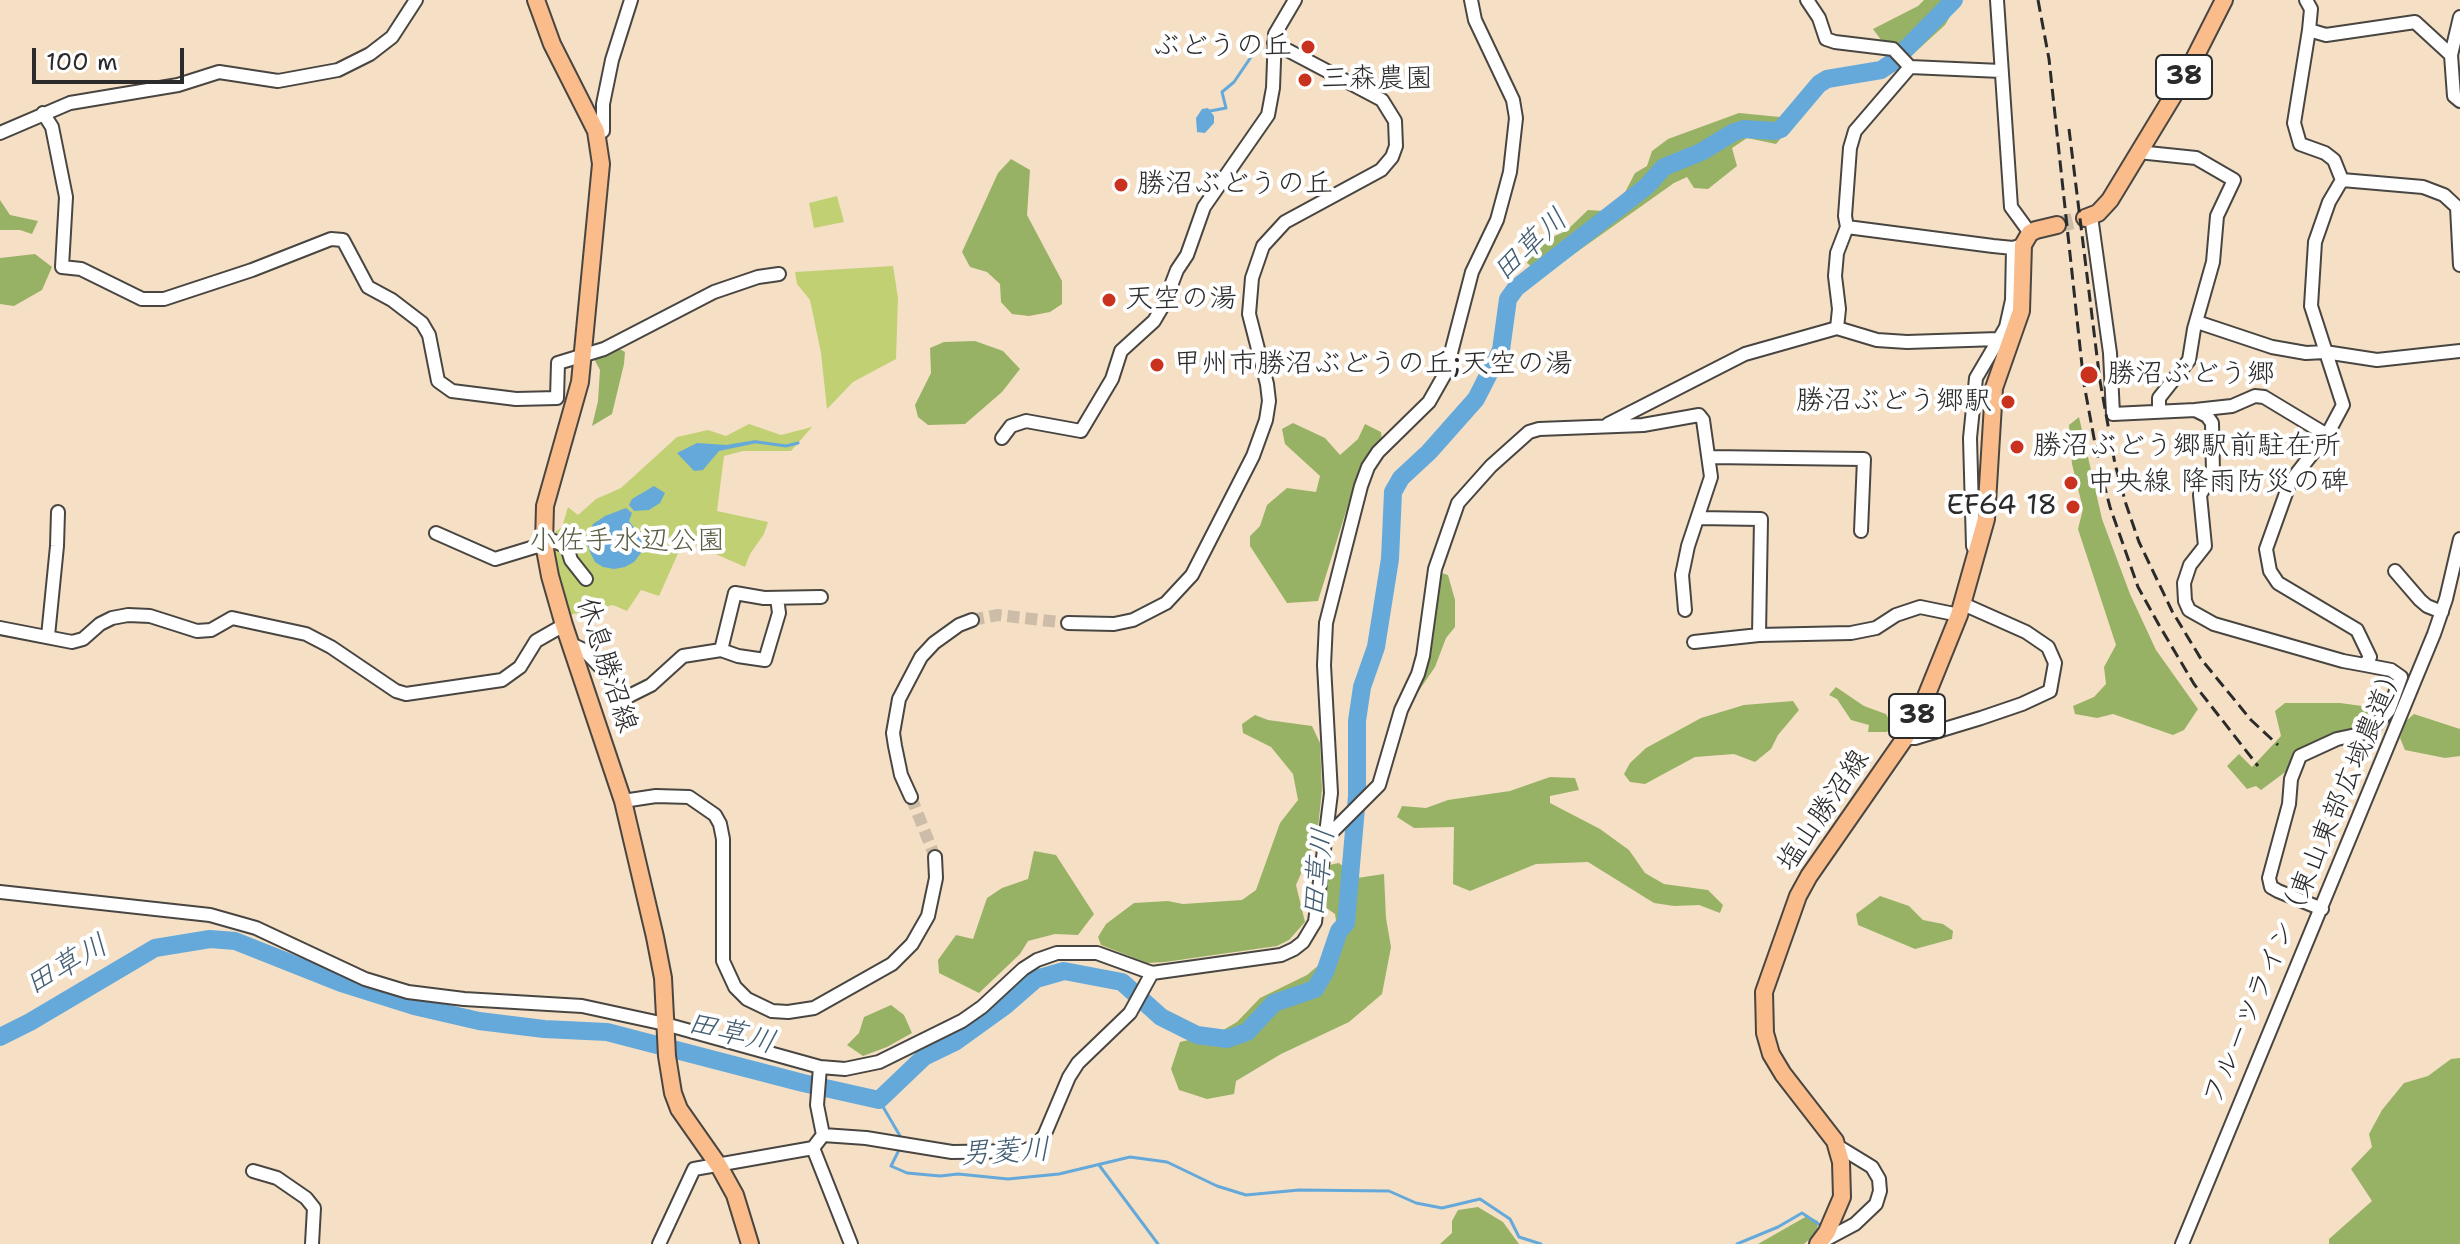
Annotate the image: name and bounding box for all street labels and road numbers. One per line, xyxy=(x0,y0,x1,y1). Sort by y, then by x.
road number: 38 xyxy=(2156,55,2212,99)
street label: 休息勝沼線 xyxy=(568,593,644,737)
street label: フルーツライン（東山東部広域農道） xyxy=(2196,658,2414,1110)
road number: 38 xyxy=(1889,694,1945,738)
street label: 塩山勝沼線 xyxy=(1771,744,1877,878)

